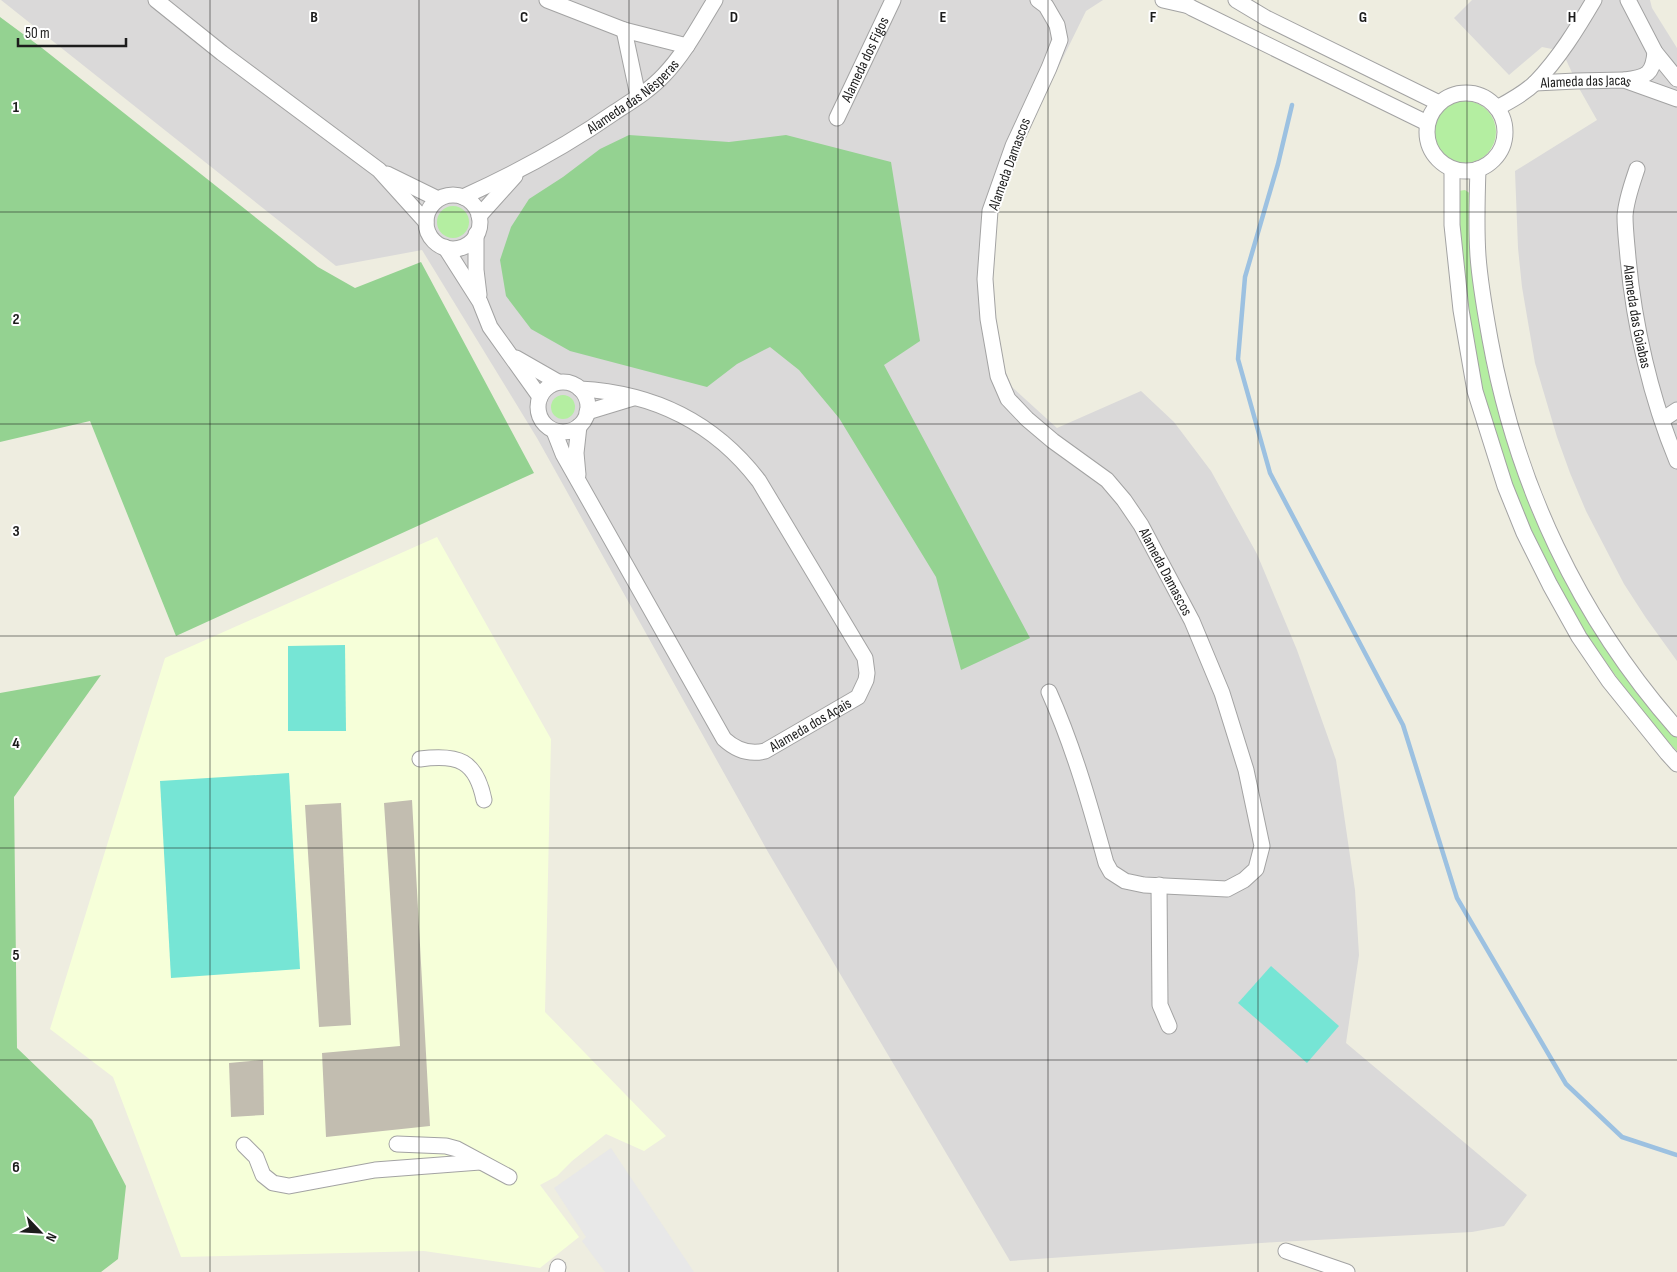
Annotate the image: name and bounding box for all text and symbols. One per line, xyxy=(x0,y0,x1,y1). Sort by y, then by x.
text: B xyxy=(310,8,318,27)
text: C xyxy=(520,8,528,27)
text: D xyxy=(730,8,738,27)
text: E xyxy=(940,8,947,27)
text: F xyxy=(1150,8,1157,27)
text: G xyxy=(1359,8,1367,27)
text: H xyxy=(1568,8,1576,27)
street label: Alameda dos Figos xyxy=(837,14,894,106)
scale bar xyxy=(18,15,125,47)
text: 50 m xyxy=(25,24,50,43)
street label: Alameda das Nêsperas xyxy=(583,56,684,139)
street label: Alameda das Jacas xyxy=(1539,71,1634,93)
text: 1 xyxy=(13,98,20,117)
street label: Alameda Damascos xyxy=(984,116,1035,214)
street label: Alameda das Goiabas xyxy=(1619,263,1655,370)
text: 2 xyxy=(12,310,20,329)
text: 3 xyxy=(12,522,20,541)
street label: Alameda Damascos xyxy=(1134,524,1196,619)
street label: Alameda dos Açais xyxy=(765,694,855,757)
text: 4 xyxy=(12,734,20,753)
text: 5 xyxy=(12,946,20,965)
text: 6 xyxy=(12,1158,20,1177)
north arrow xyxy=(15,1207,65,1257)
text: N xyxy=(42,1230,61,1244)

